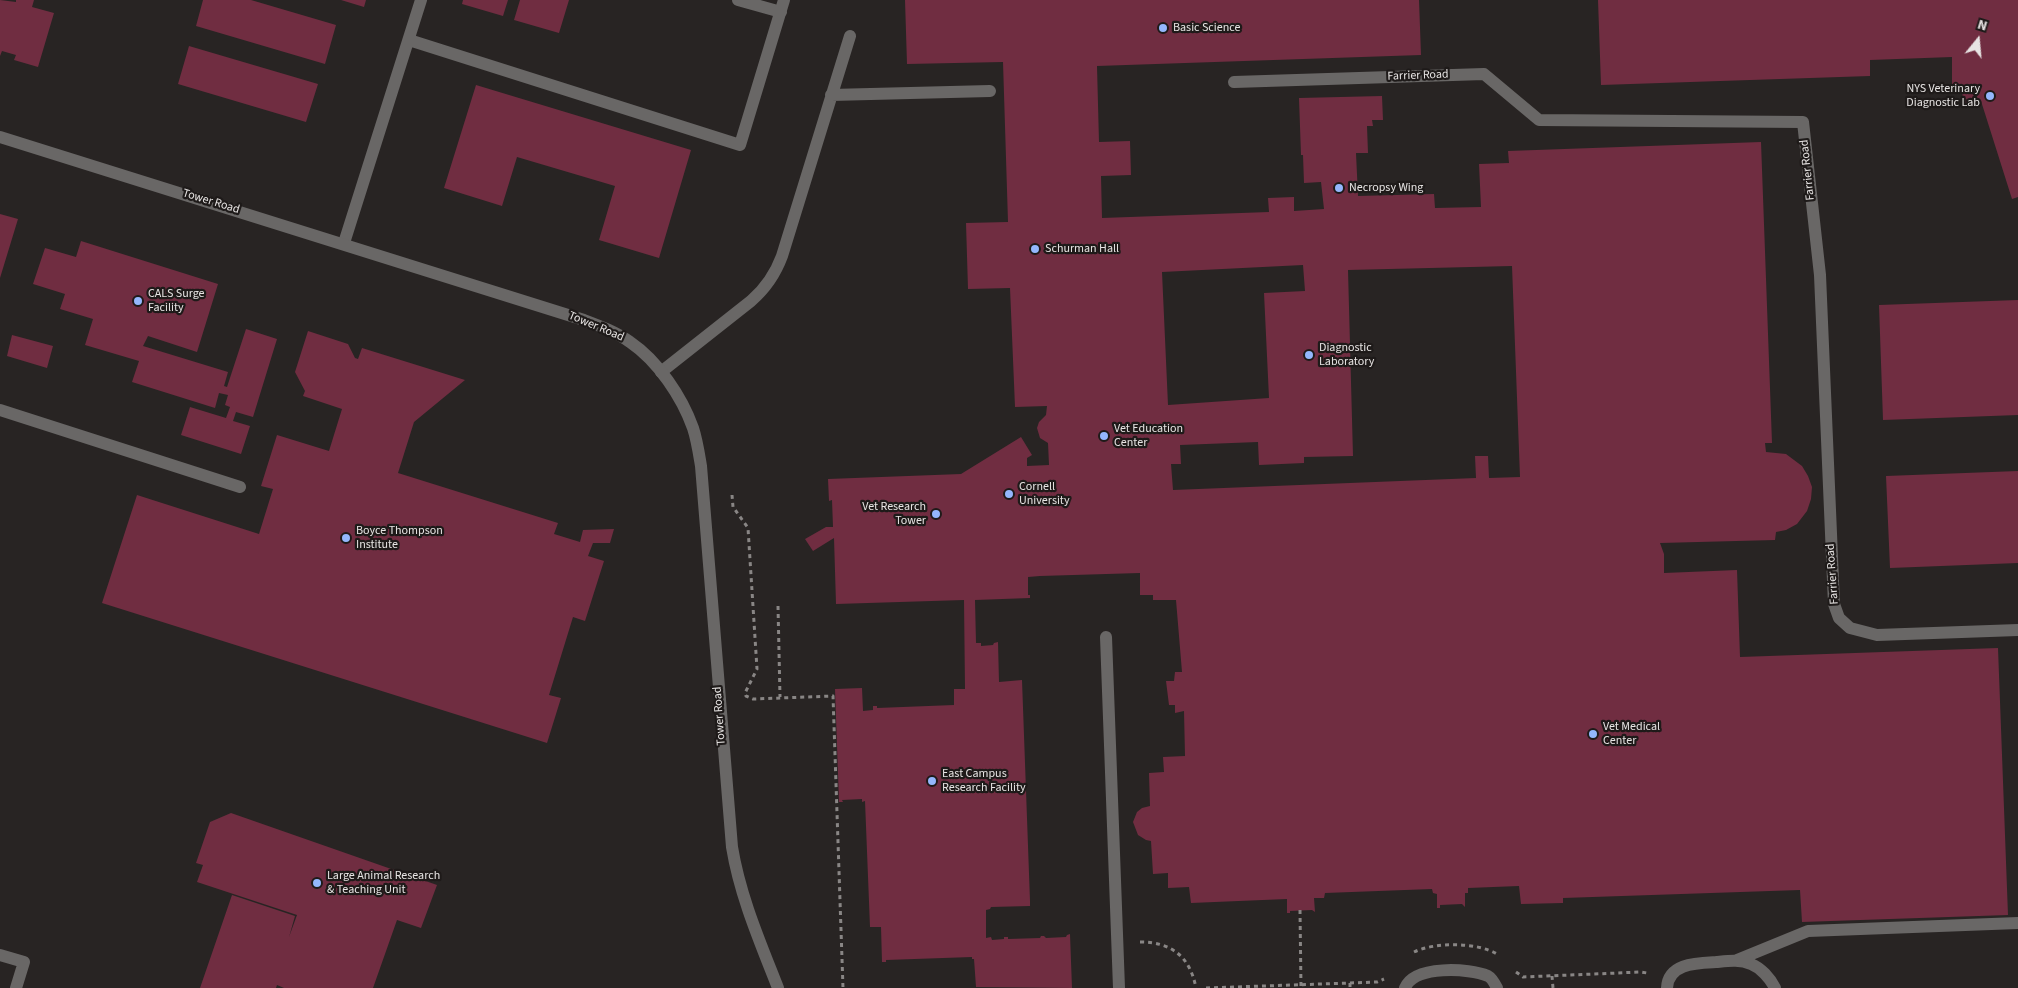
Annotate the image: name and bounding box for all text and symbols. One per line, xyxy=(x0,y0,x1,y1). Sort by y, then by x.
north arrow xyxy=(1953,15,2003,65)
text: N xyxy=(1975,15,1990,37)
place label: Basic Science xyxy=(1173,21,1240,35)
marker: Basic Science xyxy=(1157,22,1169,34)
street label: Farrier Road xyxy=(1387,68,1449,84)
place label: NYS Veterinary Diagnostic Lab xyxy=(1906,82,1980,110)
marker: NYS Veterinary Diagnostic Lab xyxy=(1984,90,1996,102)
street label: Farrier Road xyxy=(1798,139,1818,201)
place label: Necropsy Wing xyxy=(1349,181,1423,195)
marker: Necropsy Wing xyxy=(1333,182,1345,194)
street label: Tower Road xyxy=(181,186,241,218)
place label: Schurman Hall xyxy=(1045,242,1119,256)
marker: Schurman Hall xyxy=(1029,243,1041,255)
place label: CALS Surge Facility xyxy=(148,287,205,315)
marker: CALS Surge Facility xyxy=(132,295,144,307)
street label: Tower Road xyxy=(566,309,626,345)
place label: Diagnostic Laboratory xyxy=(1319,341,1374,369)
marker: Diagnostic Laboratory xyxy=(1303,349,1315,361)
place label: Vet Education Center xyxy=(1114,422,1183,450)
marker: Vet Education Center xyxy=(1098,430,1110,442)
place label: Cornell University xyxy=(1019,480,1070,508)
marker: Cornell University xyxy=(1003,488,1015,500)
place label: Vet Research Tower xyxy=(862,500,926,528)
marker: Vet Research Tower xyxy=(930,508,942,520)
place label: Boyce Thompson Institute xyxy=(356,524,443,552)
marker: Boyce Thompson Institute xyxy=(340,532,352,544)
street label: Farrier Road xyxy=(1824,543,1842,605)
street label: Tower Road xyxy=(711,686,729,746)
place label: Vet Medical Center xyxy=(1603,720,1660,748)
marker: Vet Medical Center xyxy=(1587,728,1599,740)
place label: East Campus Research Facility xyxy=(942,767,1026,795)
marker: East Campus Research Facility xyxy=(926,775,938,787)
place label: Large Animal Research & Teaching Unit xyxy=(327,869,440,897)
marker: Large Animal Research & Teaching Unit xyxy=(311,877,323,889)

